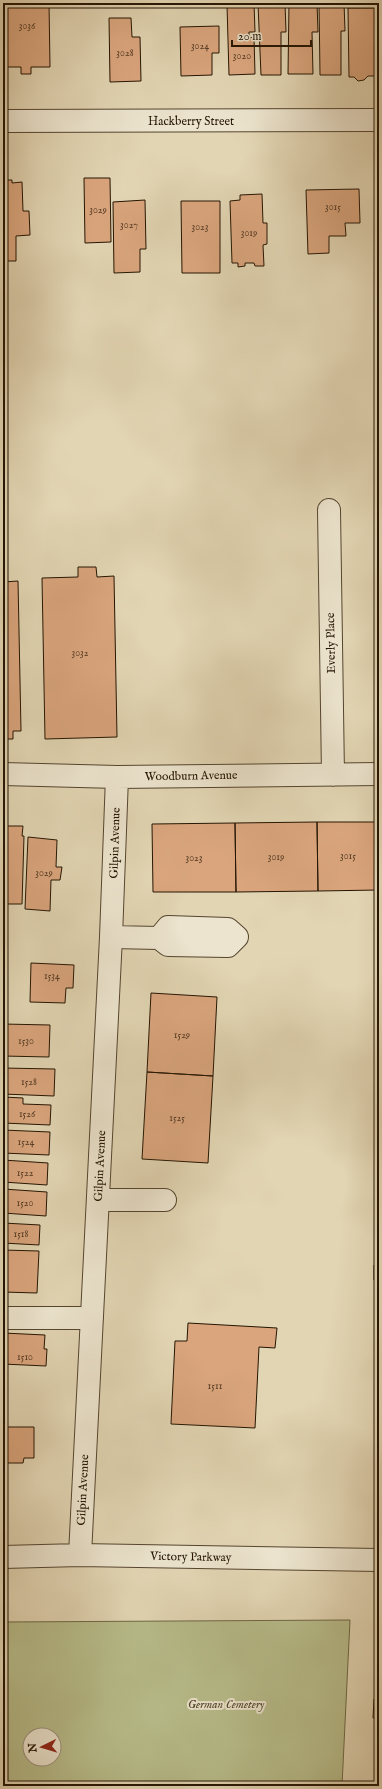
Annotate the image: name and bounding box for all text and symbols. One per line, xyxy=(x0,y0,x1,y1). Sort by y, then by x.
house number: 3036 xyxy=(19,20,36,33)
scale bar xyxy=(232,22,311,48)
text: 20 m xyxy=(238,29,261,44)
house number: 3024 xyxy=(191,40,209,53)
house number: 3028 xyxy=(116,47,134,60)
house number: 3020 xyxy=(233,50,251,63)
street label: Hackberry Street xyxy=(148,114,234,129)
house number: 3015 xyxy=(325,201,341,214)
house number: 3029 xyxy=(89,204,107,217)
house number: 3027 xyxy=(120,219,138,232)
house number: 3023 xyxy=(191,221,209,234)
house number: 3019 xyxy=(241,227,257,240)
street label: Everly Place xyxy=(323,612,339,674)
house number: 3032 xyxy=(71,647,89,660)
street label: Woodburn Avenue xyxy=(144,768,238,784)
street label: Gilpin Avenue xyxy=(106,807,125,879)
house number: 3015 xyxy=(340,850,356,863)
house number: 3019 xyxy=(268,851,284,864)
house number: 3023 xyxy=(185,852,203,865)
house number: 3029 xyxy=(35,867,53,880)
house number: 1534 xyxy=(44,970,60,983)
house number: 1529 xyxy=(174,1029,190,1042)
house number: 1530 xyxy=(18,1035,34,1048)
house number: 1528 xyxy=(21,1076,37,1089)
house number: 1526 xyxy=(19,1108,36,1121)
house number: 1525 xyxy=(169,1112,185,1125)
street label: Gilpin Avenue xyxy=(91,1129,110,1202)
house number: 1524 xyxy=(18,1136,35,1149)
house number: 1522 xyxy=(17,1167,34,1180)
house number: 1520 xyxy=(17,1197,34,1210)
house number: 1518 xyxy=(14,1228,29,1241)
house number: 1510 xyxy=(17,1351,33,1364)
house number: 1511 xyxy=(208,1380,223,1393)
street label: Gilpin Avenue xyxy=(74,1453,93,1526)
street label: Victory Parkway xyxy=(149,1549,232,1565)
park label: German Cemetery xyxy=(188,1697,265,1712)
north arrow xyxy=(22,1727,62,1767)
text: N xyxy=(26,1742,41,1754)

